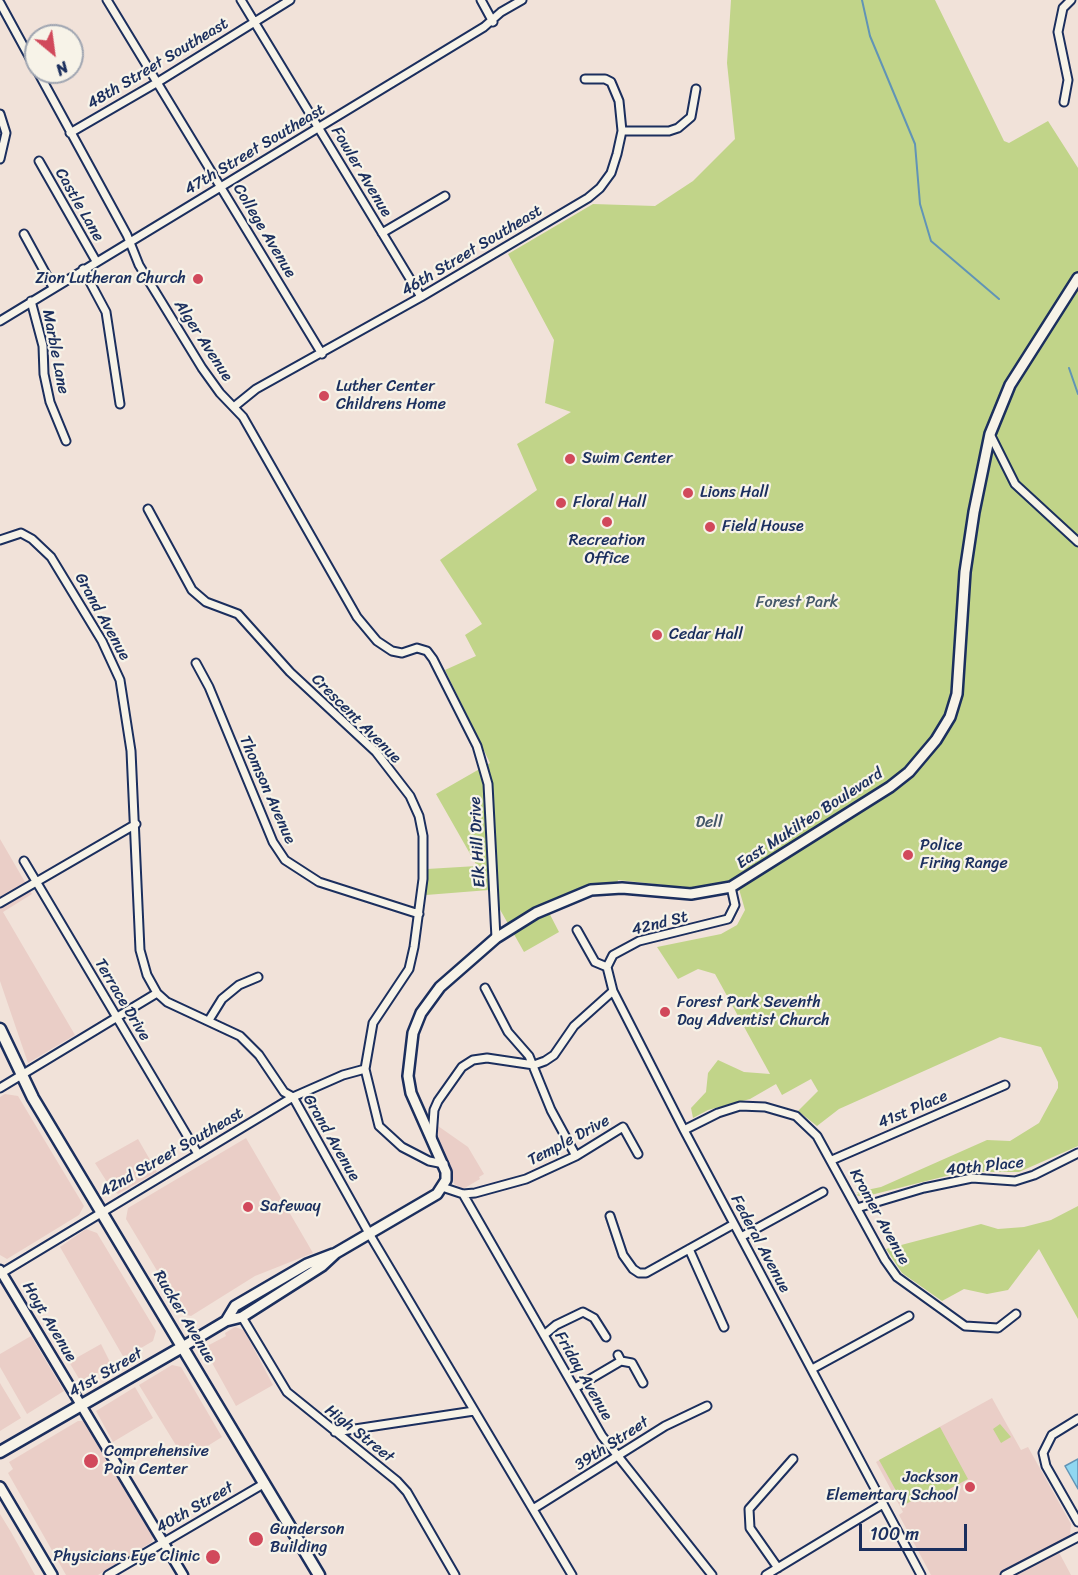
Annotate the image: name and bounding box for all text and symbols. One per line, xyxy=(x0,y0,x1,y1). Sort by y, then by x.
street label: 48th Street Southeast xyxy=(84,14,232,114)
north arrow xyxy=(24,24,84,84)
text: N xyxy=(50,53,74,84)
street label: 47th Street Southeast xyxy=(181,100,329,200)
street label: Fowler Avenue xyxy=(326,123,396,221)
street label: Castle Lane xyxy=(50,165,108,245)
street label: College Avenue xyxy=(228,180,300,282)
street label: 46th Street Southeast xyxy=(398,201,546,301)
place label: Zion Lutheran Church xyxy=(35,269,186,289)
marker: Zion Lutheran Church xyxy=(191,272,205,286)
street label: Alger Avenue xyxy=(170,297,236,385)
street label: Marble Lane xyxy=(37,308,73,396)
place label: Luther Center Childrens Home xyxy=(336,377,446,415)
marker: Luther Center Childrens Home xyxy=(317,389,331,403)
place label: Swim Center xyxy=(582,449,673,469)
marker: Swim Center xyxy=(563,452,577,466)
place label: Lions Hall xyxy=(700,483,769,503)
marker: Lions Hall xyxy=(681,486,695,500)
place label: Floral Hall xyxy=(573,493,646,513)
marker: Floral Hall xyxy=(554,496,568,510)
marker: Recreation Office xyxy=(600,515,614,529)
place label: Field House xyxy=(722,517,804,537)
marker: Field House xyxy=(703,520,717,534)
place label: Recreation Office xyxy=(569,531,645,569)
street label: Grand Avenue xyxy=(70,570,134,664)
park label: Forest Park xyxy=(756,593,838,613)
place label: Cedar Hall xyxy=(669,625,743,645)
marker: Cedar Hall xyxy=(650,628,664,642)
street label: Crescent Avenue xyxy=(307,670,405,768)
street label: Thomson Avenue xyxy=(235,733,299,847)
street label: East Mukilteo Boulevard xyxy=(733,765,887,873)
street label: Elk Hill Drive xyxy=(466,796,490,888)
park label: Dell xyxy=(696,813,722,833)
place label: Police Firing Range xyxy=(920,836,1008,874)
marker: Police Firing Range xyxy=(901,848,915,862)
street label: 42nd St xyxy=(630,908,690,940)
street label: Terrace Drive xyxy=(90,955,154,1045)
place label: Forest Park Seventh Day Adventist Church xyxy=(677,993,830,1031)
marker: Forest Park Seventh Day Adventist Church xyxy=(658,1005,672,1019)
street label: 41st Place xyxy=(875,1087,951,1133)
street label: Grand Avenue xyxy=(298,1091,364,1185)
street label: 42nd Street Southeast xyxy=(97,1104,247,1202)
street label: Temple Drive xyxy=(525,1111,613,1171)
street label: 40th Place xyxy=(945,1153,1025,1181)
street label: Kromer Avenue xyxy=(845,1166,913,1268)
street label: Federal Avenue xyxy=(726,1192,794,1296)
place label: Safeway xyxy=(260,1197,321,1217)
marker: Safeway xyxy=(241,1200,255,1214)
street label: Rucker Avenue xyxy=(149,1267,219,1367)
street label: Hoyt Avenue xyxy=(18,1278,80,1366)
street label: Friday Avenue xyxy=(550,1328,616,1424)
street label: 41st Street xyxy=(66,1344,146,1402)
street label: High Street xyxy=(320,1401,398,1467)
street label: 39th Street xyxy=(571,1413,653,1475)
place label: Comprehensive Pain Center xyxy=(104,1442,209,1480)
marker: Comprehensive Pain Center xyxy=(82,1452,100,1470)
place label: Jackson Elementary School xyxy=(826,1468,958,1506)
street label: 40th Street xyxy=(153,1478,237,1538)
marker: Jackson Elementary School xyxy=(963,1480,977,1494)
scale bar xyxy=(862,1512,970,1550)
text: 100 m xyxy=(870,1518,919,1550)
place label: Gunderson Building xyxy=(270,1520,344,1558)
marker: Gunderson Building xyxy=(247,1530,265,1548)
place label: Physicians Eye Clinic xyxy=(53,1547,200,1567)
marker: Physicians Eye Clinic xyxy=(204,1548,222,1566)

